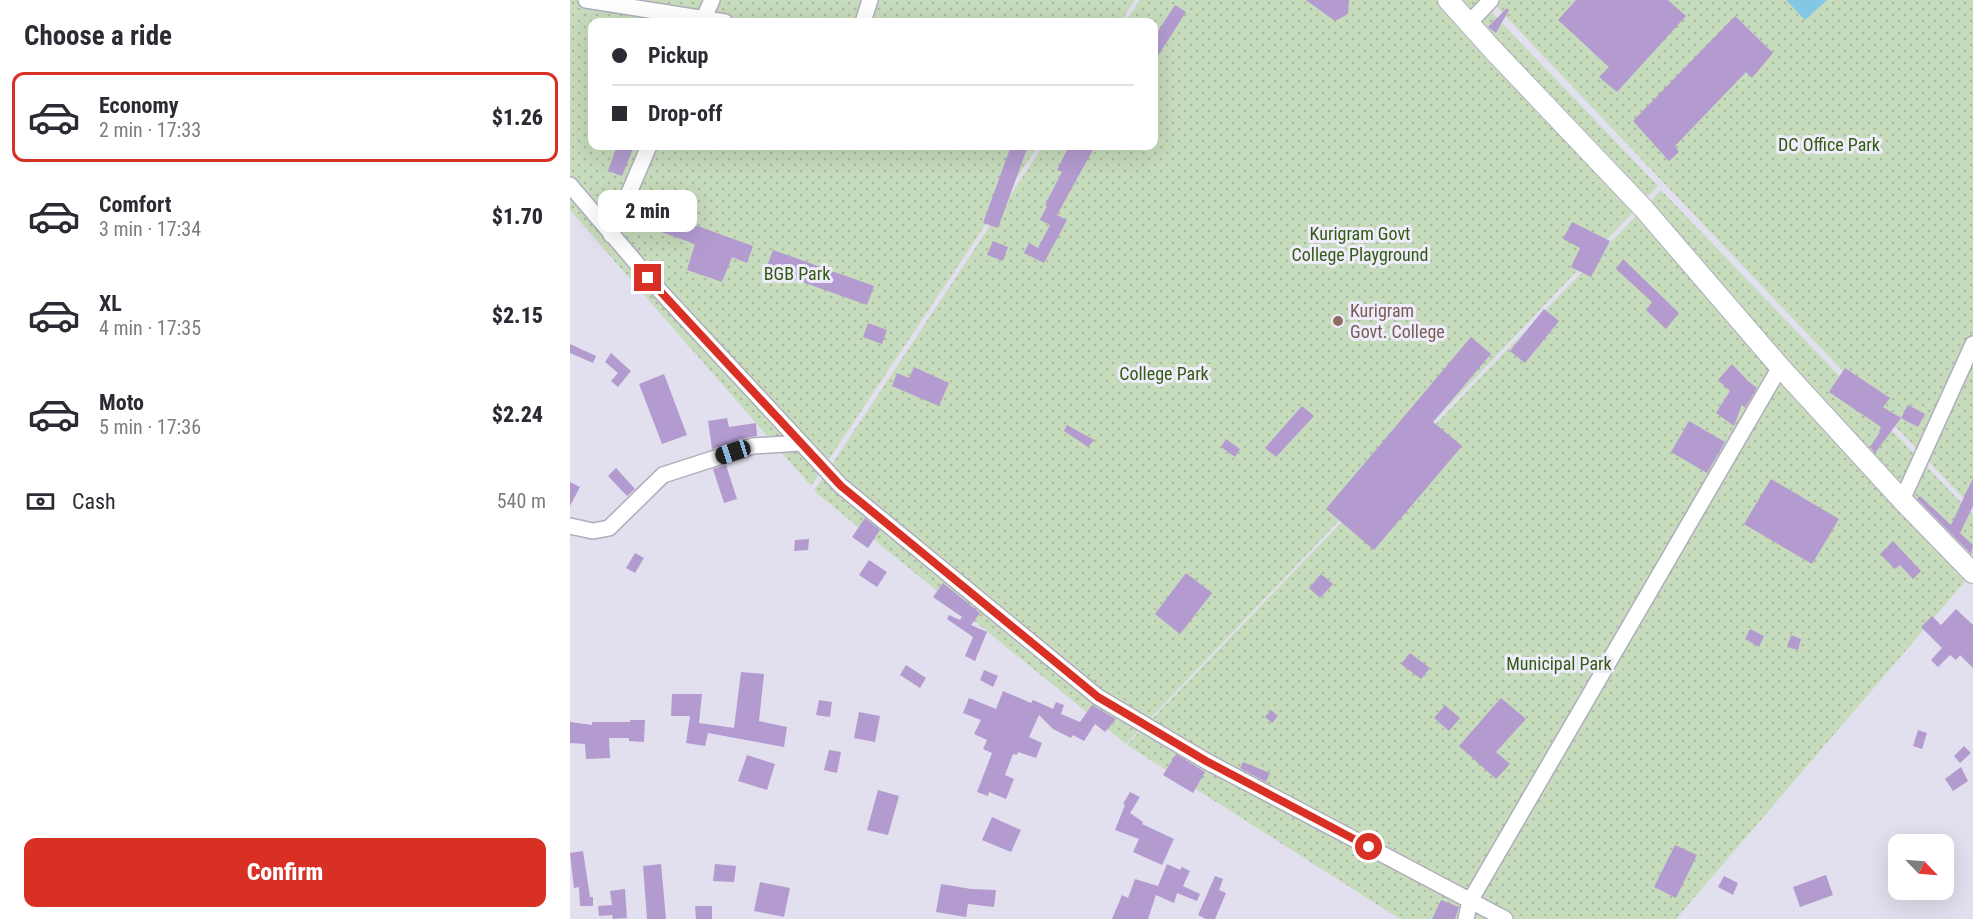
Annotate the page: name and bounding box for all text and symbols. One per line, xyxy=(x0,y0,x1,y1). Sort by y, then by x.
text: Choose a ride xyxy=(24,20,172,52)
text: Pickup xyxy=(648,43,708,68)
icon: car xyxy=(27,90,81,144)
text: Economy xyxy=(99,93,179,118)
text: Drop-off xyxy=(648,101,722,126)
text: $1.26 xyxy=(492,105,543,130)
text: 2 min · 17:33 xyxy=(99,118,201,142)
park label: DC Office Park xyxy=(1778,134,1880,155)
icon: car xyxy=(27,189,81,243)
callout: 2 min xyxy=(598,191,698,233)
text: Comfort xyxy=(99,192,172,217)
text: 2 min xyxy=(625,199,670,223)
text: $1.70 xyxy=(492,204,543,229)
text: 3 min · 17:34 xyxy=(99,217,201,241)
park label: Kurigram Govt College Playground xyxy=(1292,223,1428,265)
park label: BGB Park xyxy=(764,263,830,284)
route end xyxy=(634,264,661,291)
icon: car xyxy=(27,288,81,342)
text: XL xyxy=(99,291,122,316)
place label: Kurigram Govt. College xyxy=(1350,300,1445,342)
text: $2.15 xyxy=(492,303,543,328)
marker: Kurigram Govt. College xyxy=(1331,314,1345,328)
text: 4 min · 17:35 xyxy=(99,316,201,340)
park label: College Park xyxy=(1119,363,1209,384)
icon: car xyxy=(27,387,81,441)
text: Moto xyxy=(99,390,144,415)
text: $2.24 xyxy=(492,402,543,427)
text: 5 min · 17:36 xyxy=(99,415,201,439)
car xyxy=(713,438,753,466)
icon: cash xyxy=(24,485,57,518)
text: Cash xyxy=(72,489,116,514)
text: 540 m xyxy=(497,489,546,513)
park label: Municipal Park xyxy=(1506,653,1612,674)
route start xyxy=(1355,833,1382,860)
north arrow xyxy=(1888,834,1954,900)
map controls xyxy=(1888,834,1954,900)
button: Confirm xyxy=(24,838,546,907)

